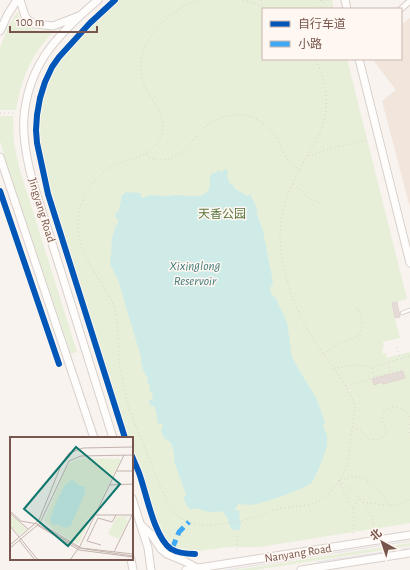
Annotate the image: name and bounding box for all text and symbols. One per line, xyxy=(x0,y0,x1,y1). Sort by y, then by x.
scale bar xyxy=(10,8,97,34)
legend xyxy=(262,8,402,60)
text: 100 m xyxy=(16,16,44,28)
text: 自行车道 xyxy=(298,17,346,30)
text: 小路 xyxy=(298,37,322,50)
street label: Jingyang Road xyxy=(26,176,58,244)
park label: 天香公园 xyxy=(198,208,246,220)
water label: Xixinglong Reservoir xyxy=(169,260,221,288)
inset map xyxy=(10,437,133,560)
north arrow xyxy=(362,522,402,562)
text: 北 xyxy=(368,527,384,542)
street label: Nanyang Road xyxy=(264,542,332,565)

